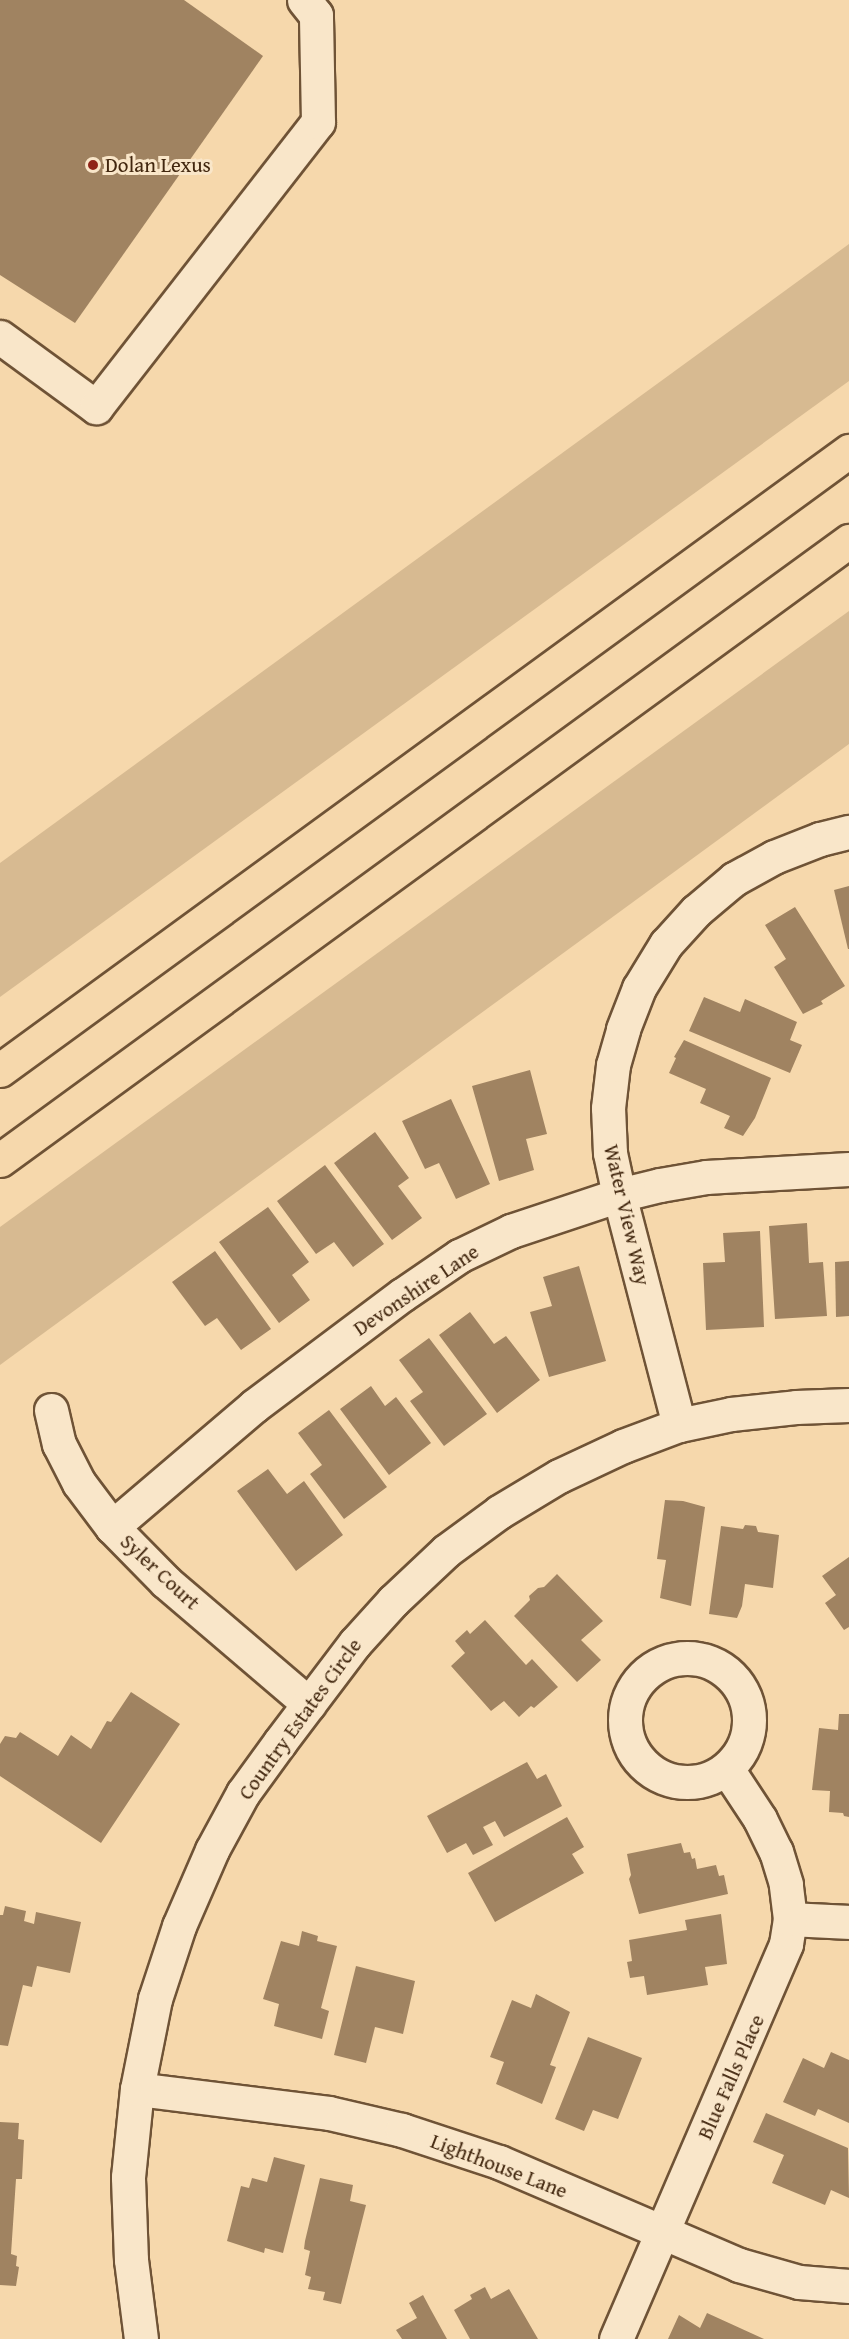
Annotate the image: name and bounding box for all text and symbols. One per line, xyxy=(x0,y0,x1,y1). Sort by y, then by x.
place label: Dolan Lexus xyxy=(105,152,211,178)
marker: Dolan Lexus xyxy=(86,158,100,172)
street label: Water View Way xyxy=(599,1142,655,1288)
street label: Devonshire Lane xyxy=(349,1239,483,1341)
street label: Syler Court xyxy=(115,1529,205,1615)
street label: Country Estates Circle xyxy=(233,1633,367,1805)
street label: Blue Falls Place xyxy=(692,2011,770,2143)
street label: Lighthouse Lane xyxy=(427,2128,571,2204)

